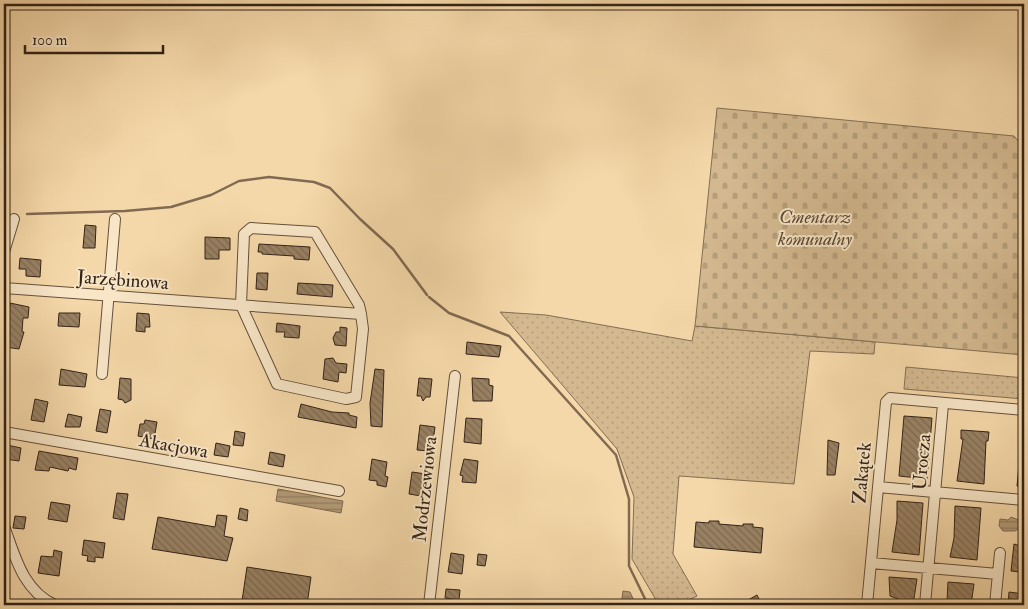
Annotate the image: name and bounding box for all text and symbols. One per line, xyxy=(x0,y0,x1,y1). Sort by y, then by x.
scale bar xyxy=(25,22,162,54)
text: 100 m xyxy=(32,31,68,50)
park label: Cmentarz komunalny xyxy=(777,205,852,251)
street label: Jarzębinowa xyxy=(75,265,170,295)
street label: Akacjowa xyxy=(137,428,210,464)
street label: Urocza xyxy=(908,433,936,491)
street label: Modrzewiowa xyxy=(408,435,442,543)
street label: Zakątek xyxy=(847,441,877,505)

